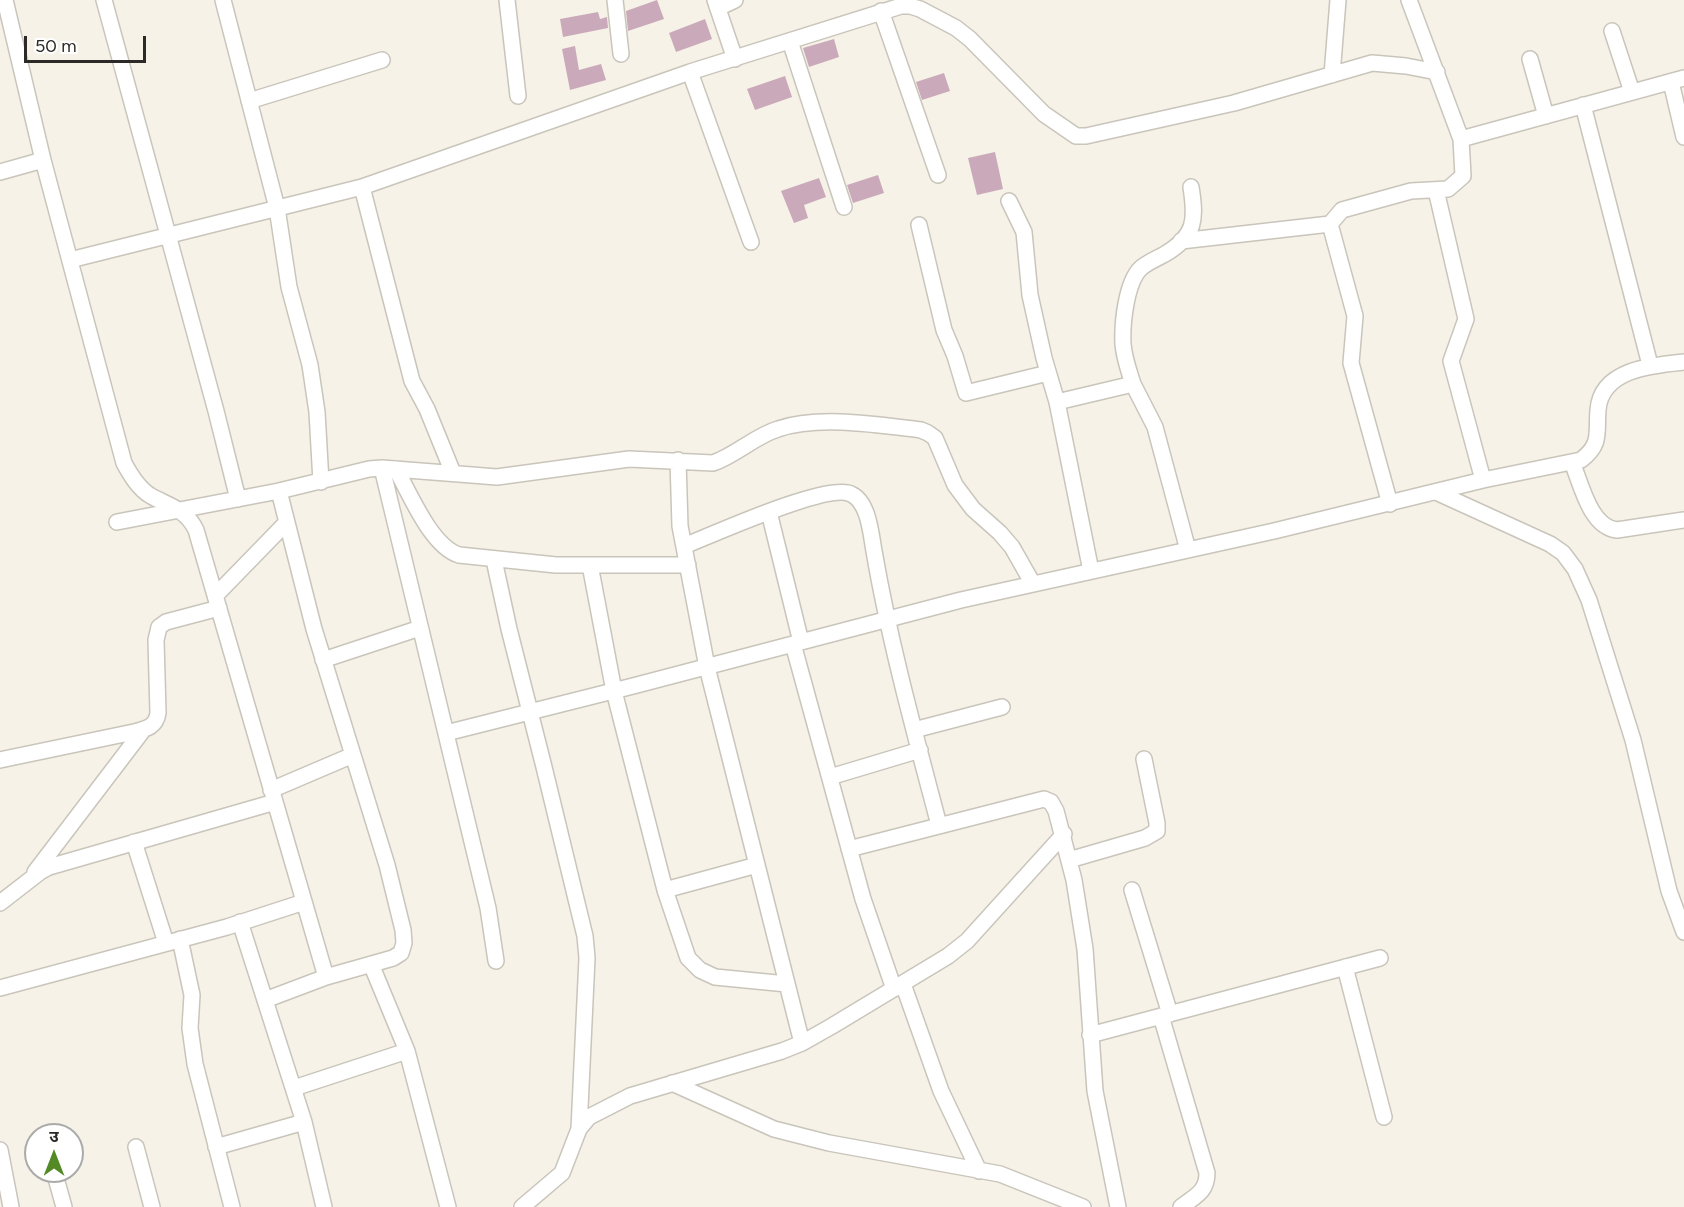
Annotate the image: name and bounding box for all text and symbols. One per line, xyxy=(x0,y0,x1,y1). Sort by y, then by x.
scale bar xyxy=(27,24,148,62)
text: 50 m xyxy=(35,35,77,57)
north arrow xyxy=(24,1123,84,1183)
text: उ xyxy=(49,1127,59,1146)

